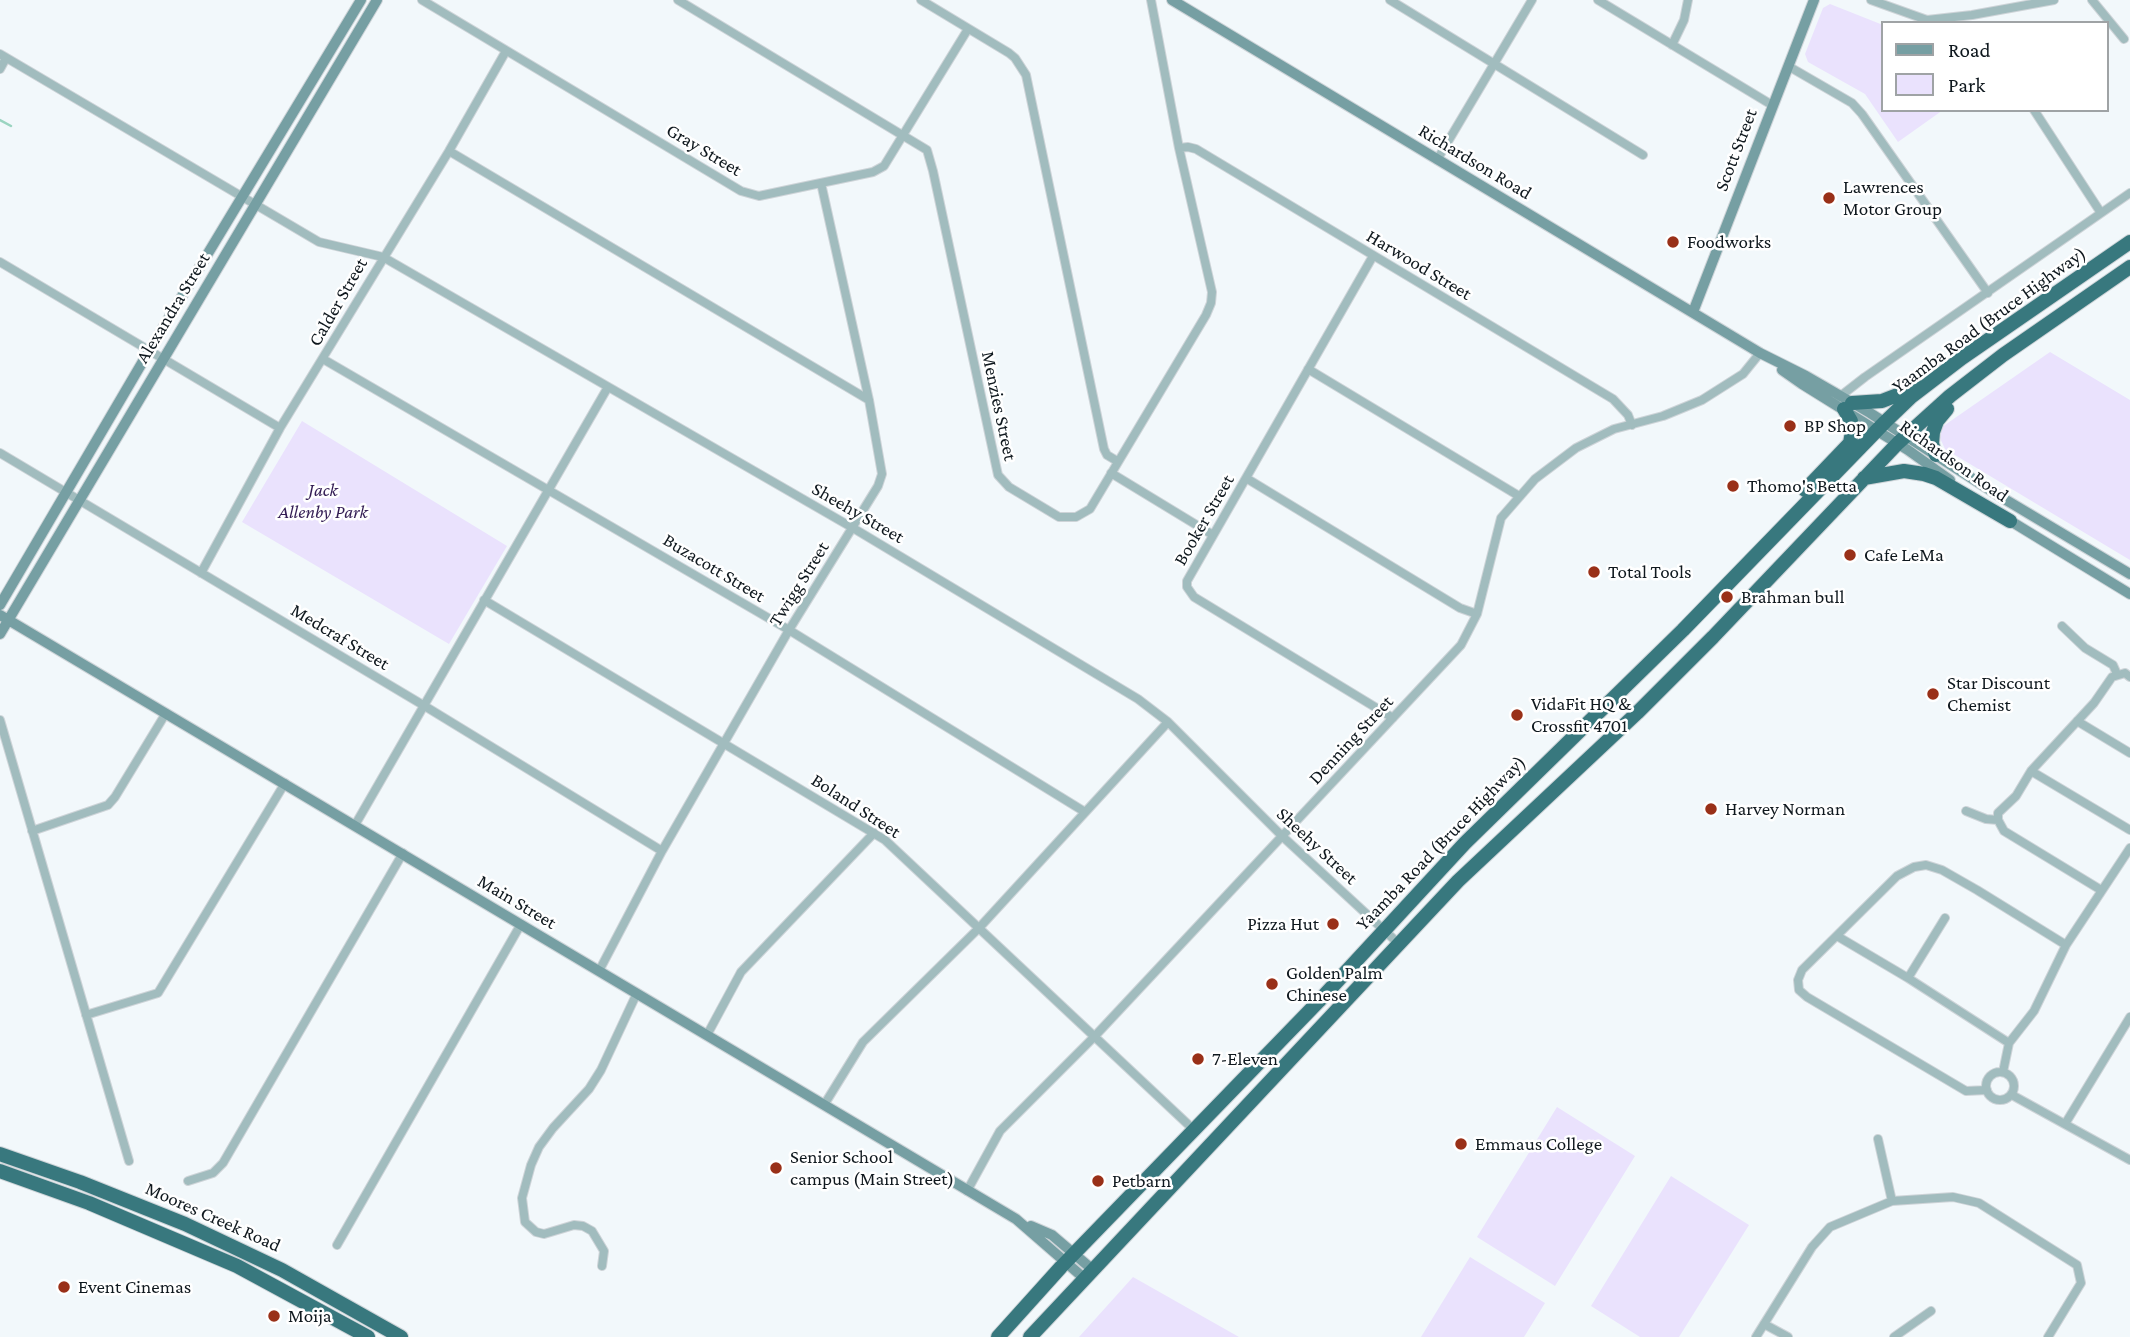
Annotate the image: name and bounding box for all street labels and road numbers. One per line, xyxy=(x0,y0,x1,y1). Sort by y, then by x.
street label: Scott Street xyxy=(1710,105,1762,195)
street label: Gray Street xyxy=(662,119,746,181)
street label: Richardson Road xyxy=(1414,119,1536,205)
street label: Harwood Street xyxy=(1362,225,1476,305)
street label: Yaamba Road (Bruce Highway) xyxy=(1888,242,2090,398)
street label: Alexandra Street xyxy=(131,249,215,367)
street label: Calder Street xyxy=(304,254,372,350)
street label: Menzies Street xyxy=(976,349,1022,463)
street label: Richardson Road xyxy=(1895,415,2013,507)
street label: Booker Street xyxy=(1169,470,1239,570)
street label: Sheehy Street xyxy=(808,477,908,549)
street label: Buzacott Street xyxy=(659,529,769,607)
street label: Twigg Street xyxy=(764,537,834,631)
street label: Medcraf Street xyxy=(287,599,393,675)
street label: Denning Street xyxy=(1304,691,1398,789)
street label: Yaamba Road (Bruce Highway) xyxy=(1351,751,1531,935)
street label: Boland Street xyxy=(807,769,905,843)
street label: Sheehy Street xyxy=(1272,803,1362,889)
street label: Main Street xyxy=(473,870,561,934)
street label: Moores Creek Road xyxy=(142,1177,284,1257)

